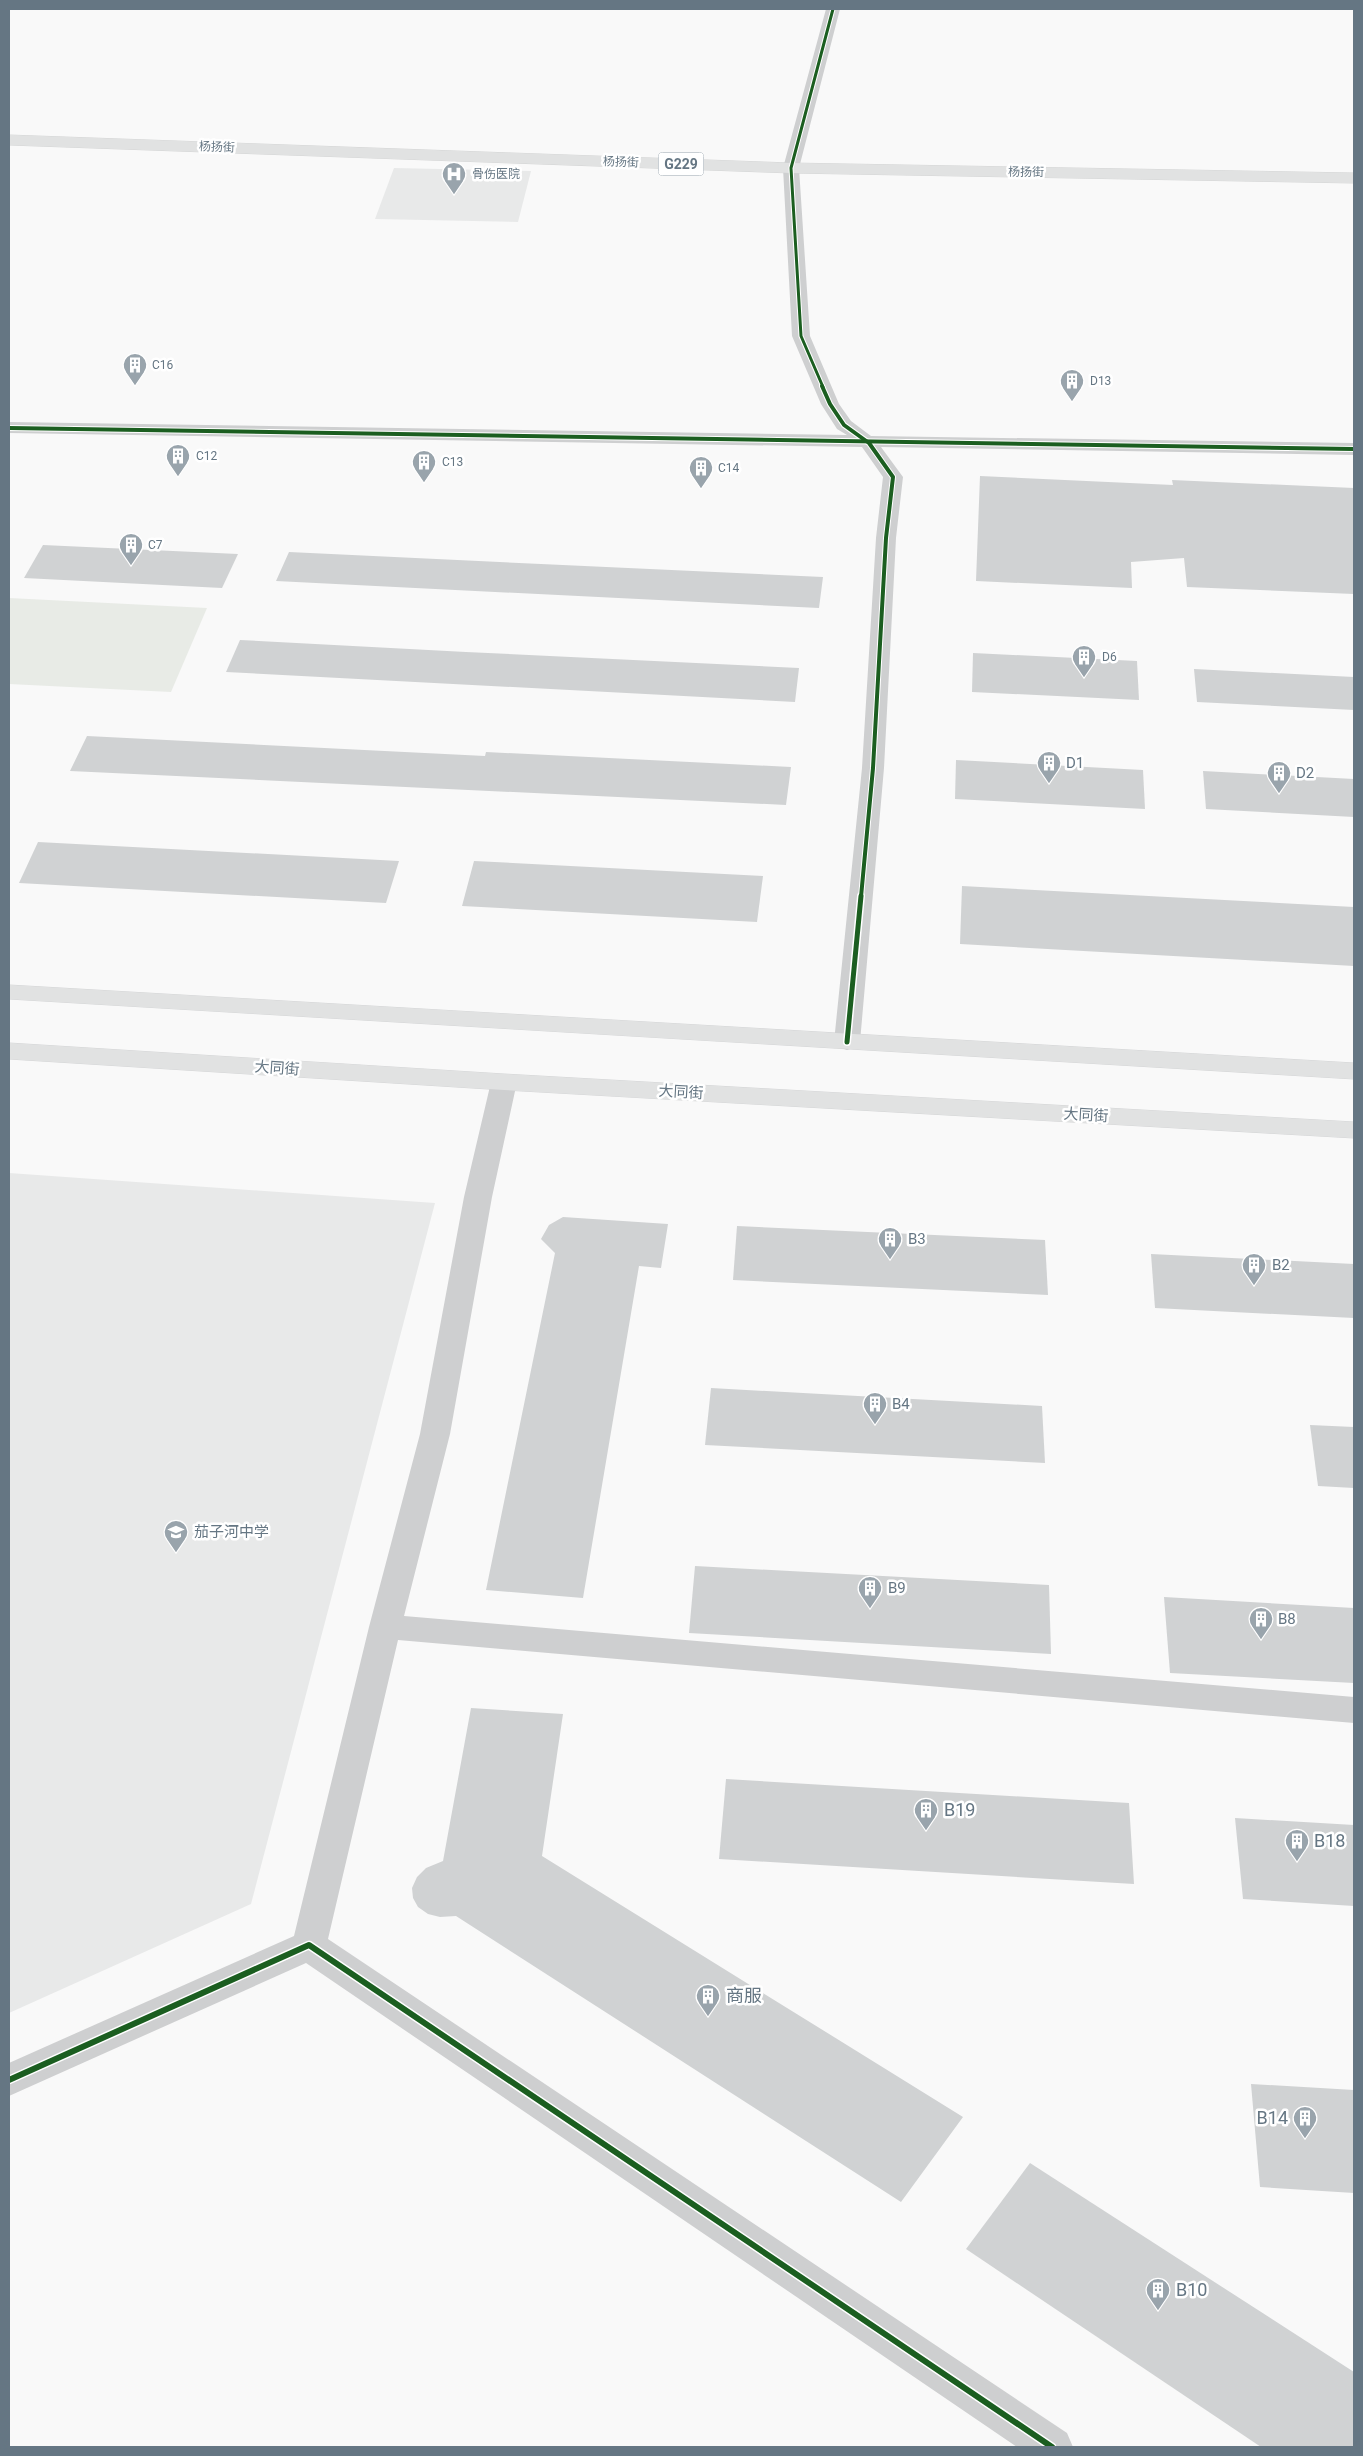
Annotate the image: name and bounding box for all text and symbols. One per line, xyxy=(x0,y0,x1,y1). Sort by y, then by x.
street label: 杨扬街 xyxy=(199,139,235,155)
road number: G229 xyxy=(658,152,704,175)
street label: 杨扬街 xyxy=(603,154,639,170)
hospital icon: 骨伤医院 xyxy=(441,161,467,195)
street label: 杨扬街 xyxy=(1008,165,1044,179)
place label: 骨伤医院 xyxy=(472,167,520,181)
building icon: C16 xyxy=(122,352,148,386)
place label: C16 xyxy=(152,358,174,372)
building icon: D13 xyxy=(1059,368,1085,402)
place label: D13 xyxy=(1090,374,1111,388)
building icon: C12 xyxy=(165,443,191,477)
place label: C12 xyxy=(196,449,218,463)
building icon: C13 xyxy=(411,449,437,483)
place label: C13 xyxy=(442,455,463,469)
building icon: C14 xyxy=(688,455,714,489)
place label: C14 xyxy=(718,461,740,475)
building icon: C7 xyxy=(118,532,144,566)
place label: C7 xyxy=(148,538,163,552)
building icon: D6 xyxy=(1071,644,1097,678)
place label: D6 xyxy=(1102,650,1117,664)
building icon: D1 xyxy=(1036,750,1062,784)
place label: D1 xyxy=(1066,754,1084,772)
building icon: D2 xyxy=(1266,760,1292,794)
place label: D2 xyxy=(1296,764,1314,782)
street label: 大同街 xyxy=(254,1057,300,1079)
street label: 大同街 xyxy=(658,1082,704,1102)
street label: 大同街 xyxy=(1063,1105,1109,1125)
building icon: B3 xyxy=(877,1226,903,1260)
place label: B3 xyxy=(908,1230,926,1248)
building icon: B2 xyxy=(1241,1252,1267,1286)
place label: B2 xyxy=(1272,1256,1290,1274)
building icon: B4 xyxy=(862,1391,888,1425)
place label: B4 xyxy=(892,1395,910,1413)
school or university icon: 茄子河中学 xyxy=(163,1519,189,1553)
place label: 茄子河中学 xyxy=(194,1523,269,1541)
building icon: B9 xyxy=(857,1575,883,1609)
place label: B9 xyxy=(888,1579,906,1597)
building icon: B8 xyxy=(1248,1606,1274,1640)
place label: B8 xyxy=(1278,1610,1296,1628)
building icon: B19 xyxy=(913,1797,939,1831)
place label: B19 xyxy=(944,1799,975,1820)
building icon: B18 xyxy=(1284,1828,1310,1862)
place label: B18 xyxy=(1314,1830,1345,1851)
building icon: 商服 xyxy=(695,1983,721,2017)
place label: 商服 xyxy=(726,1985,762,2006)
building icon: B14 xyxy=(1292,2105,1318,2139)
place label: B14 xyxy=(1257,2107,1288,2128)
building icon: B10 xyxy=(1145,2277,1171,2311)
place label: B10 xyxy=(1176,2279,1207,2300)

